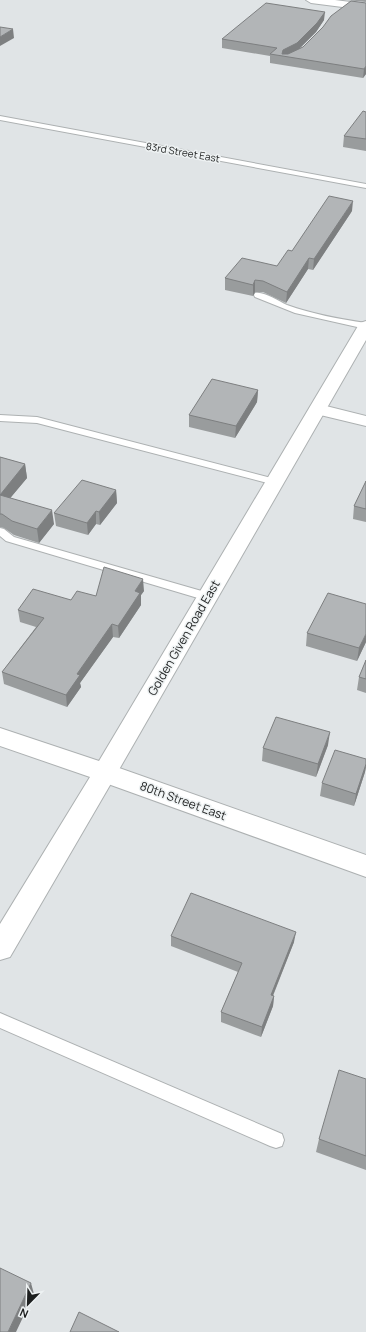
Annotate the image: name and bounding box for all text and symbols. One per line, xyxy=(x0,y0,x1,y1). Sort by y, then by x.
street label: 83rd Street East xyxy=(145,139,221,165)
street label: Golden Given Road East xyxy=(144,577,224,699)
street label: 80th Street East xyxy=(138,777,229,824)
north arrow xyxy=(8,1284,48,1324)
text: N xyxy=(17,1305,30,1322)

